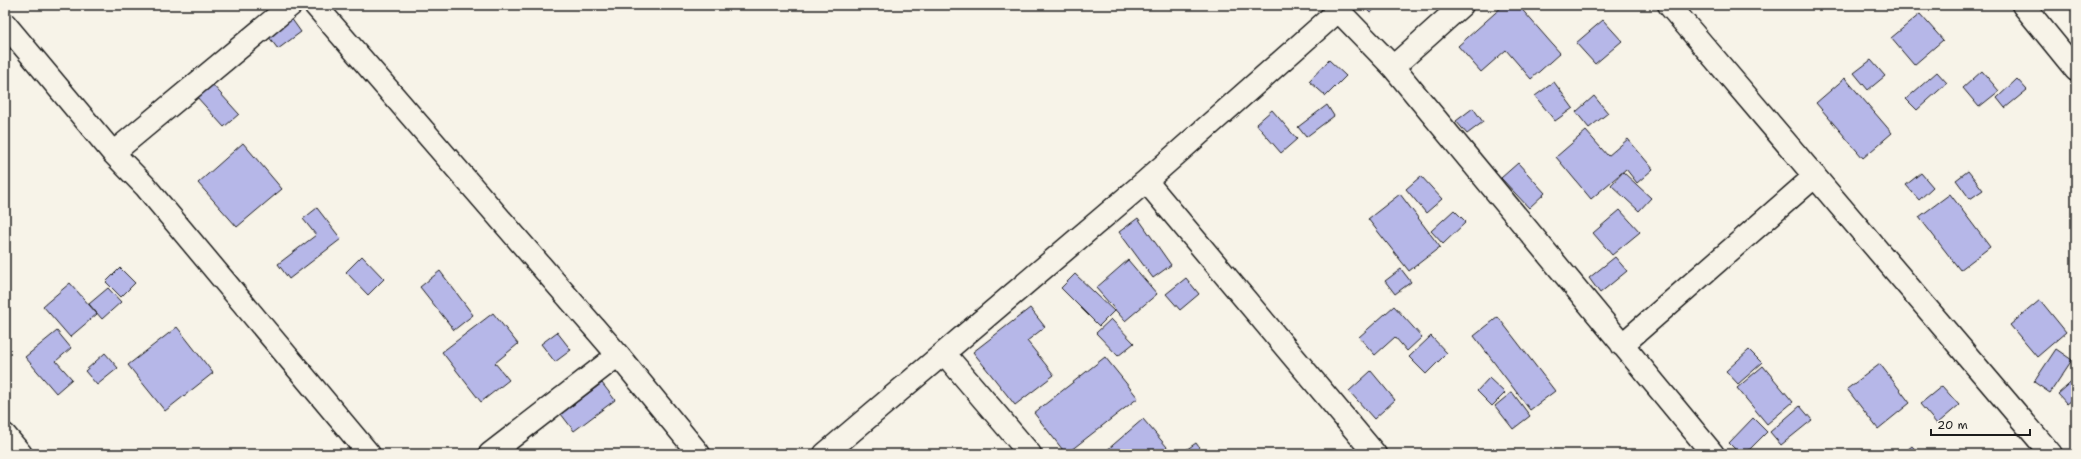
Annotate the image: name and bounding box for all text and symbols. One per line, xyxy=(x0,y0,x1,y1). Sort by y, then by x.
scale bar xyxy=(1931,411,2030,437)
text: 20 m xyxy=(1937,417,1968,433)

